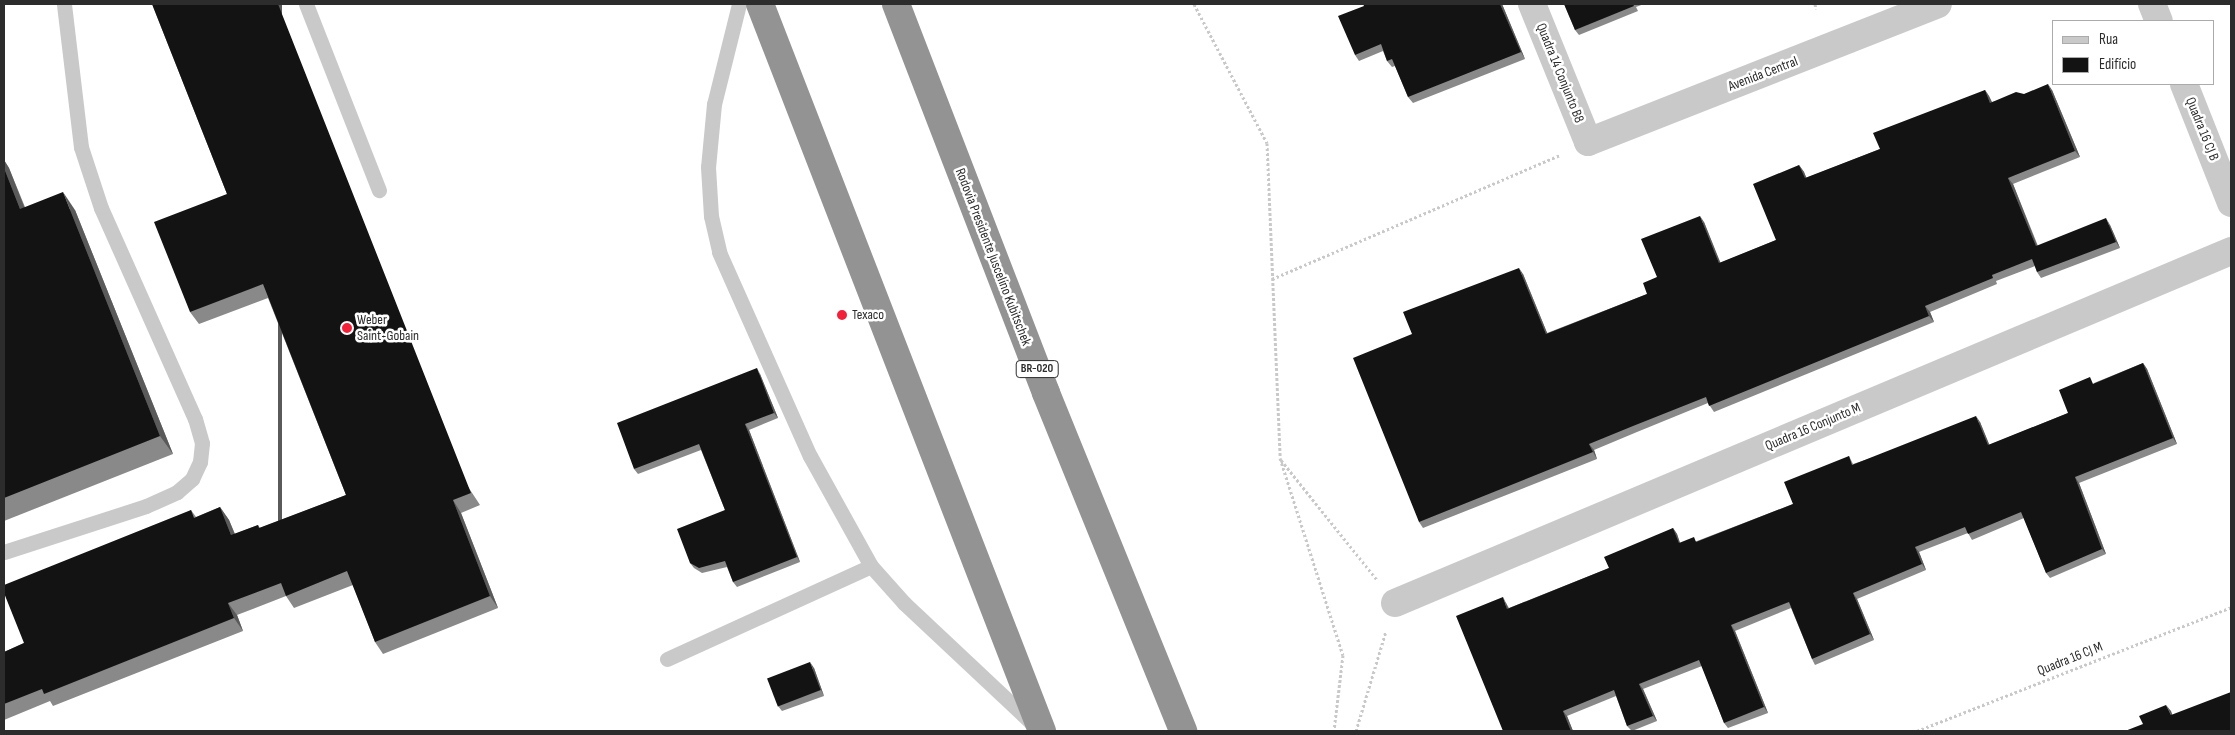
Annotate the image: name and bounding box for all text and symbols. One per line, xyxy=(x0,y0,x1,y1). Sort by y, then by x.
legend xyxy=(2052,20,2215,85)
street label: Quadra 14 Conjunto B8 xyxy=(1532,21,1588,125)
text: Rua xyxy=(2099,30,2118,49)
street label: Avenida Central xyxy=(1726,53,1800,95)
text: Edifício xyxy=(2099,55,2136,74)
street label: Quadra 16 CJ B xyxy=(2182,95,2222,163)
street label: Rodovia Presidente Juscelino Kubitschek xyxy=(951,166,1035,348)
place label: Texaco xyxy=(852,307,884,323)
marker: Texaco xyxy=(836,309,848,321)
place label: Weber Saint-Gobain xyxy=(357,312,419,344)
marker: Weber Saint-Gobain xyxy=(341,322,353,334)
road number: BR-020 xyxy=(1014,359,1060,378)
street label: Quadra 16 Conjunto M xyxy=(1763,399,1863,455)
street label: Quadra 16 CJ M xyxy=(2035,638,2105,680)

